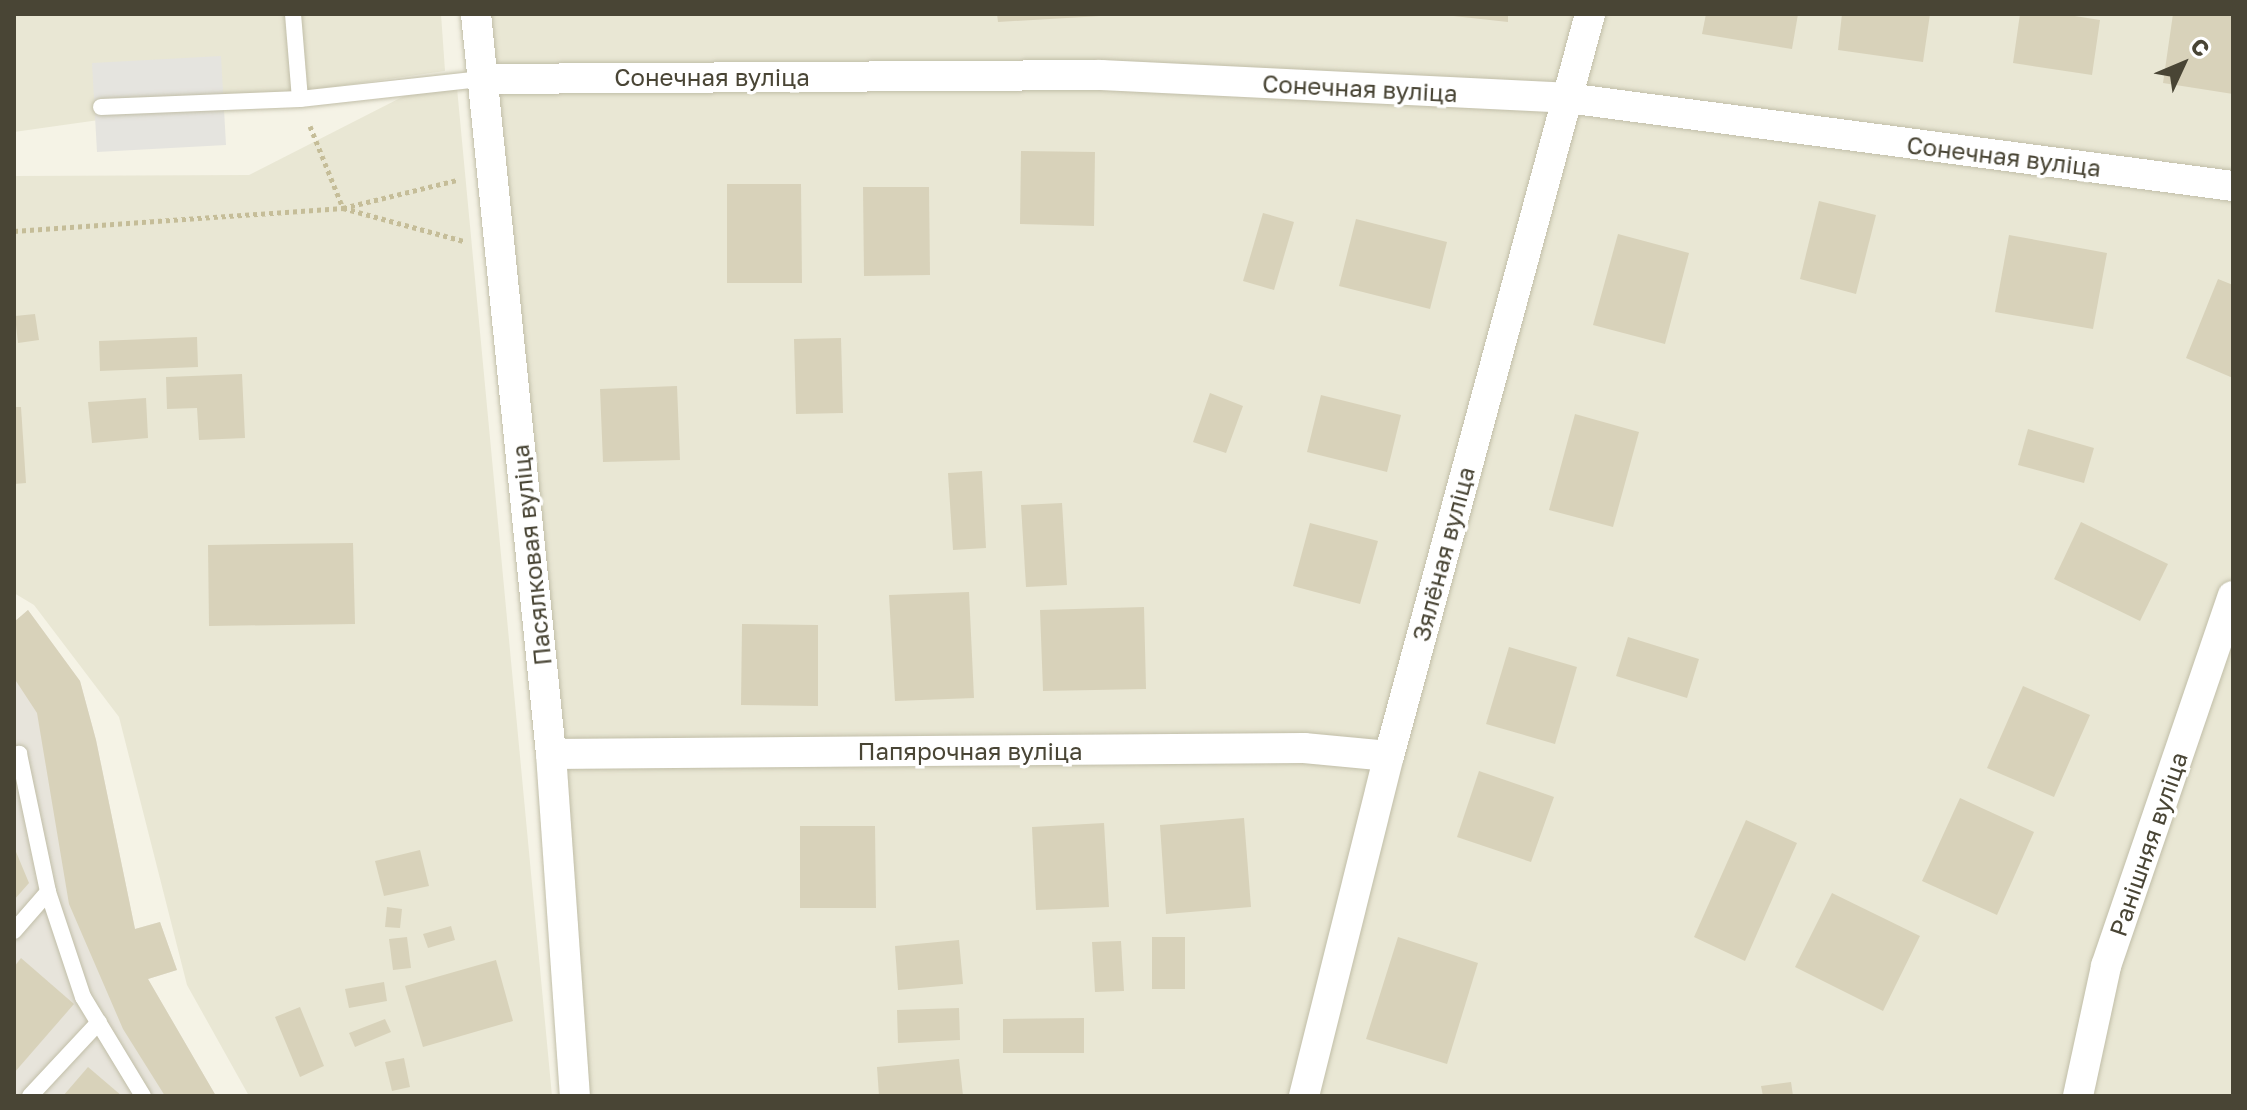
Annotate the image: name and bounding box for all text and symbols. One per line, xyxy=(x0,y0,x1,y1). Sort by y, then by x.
north arrow xyxy=(2143,24,2223,104)
text: С xyxy=(2185,32,2216,62)
street label: Сонечная вуліца xyxy=(614,63,810,91)
street label: Сонечная вуліца xyxy=(1262,68,1458,108)
street label: Сонечная вуліца xyxy=(1905,130,2103,182)
street label: Пасялковая вуліца xyxy=(505,443,557,667)
street label: Зялёная вуліца xyxy=(1406,463,1480,645)
street label: Папярочная вуліца xyxy=(857,737,1083,765)
street label: Ранішняя вуліца xyxy=(2103,748,2193,940)

